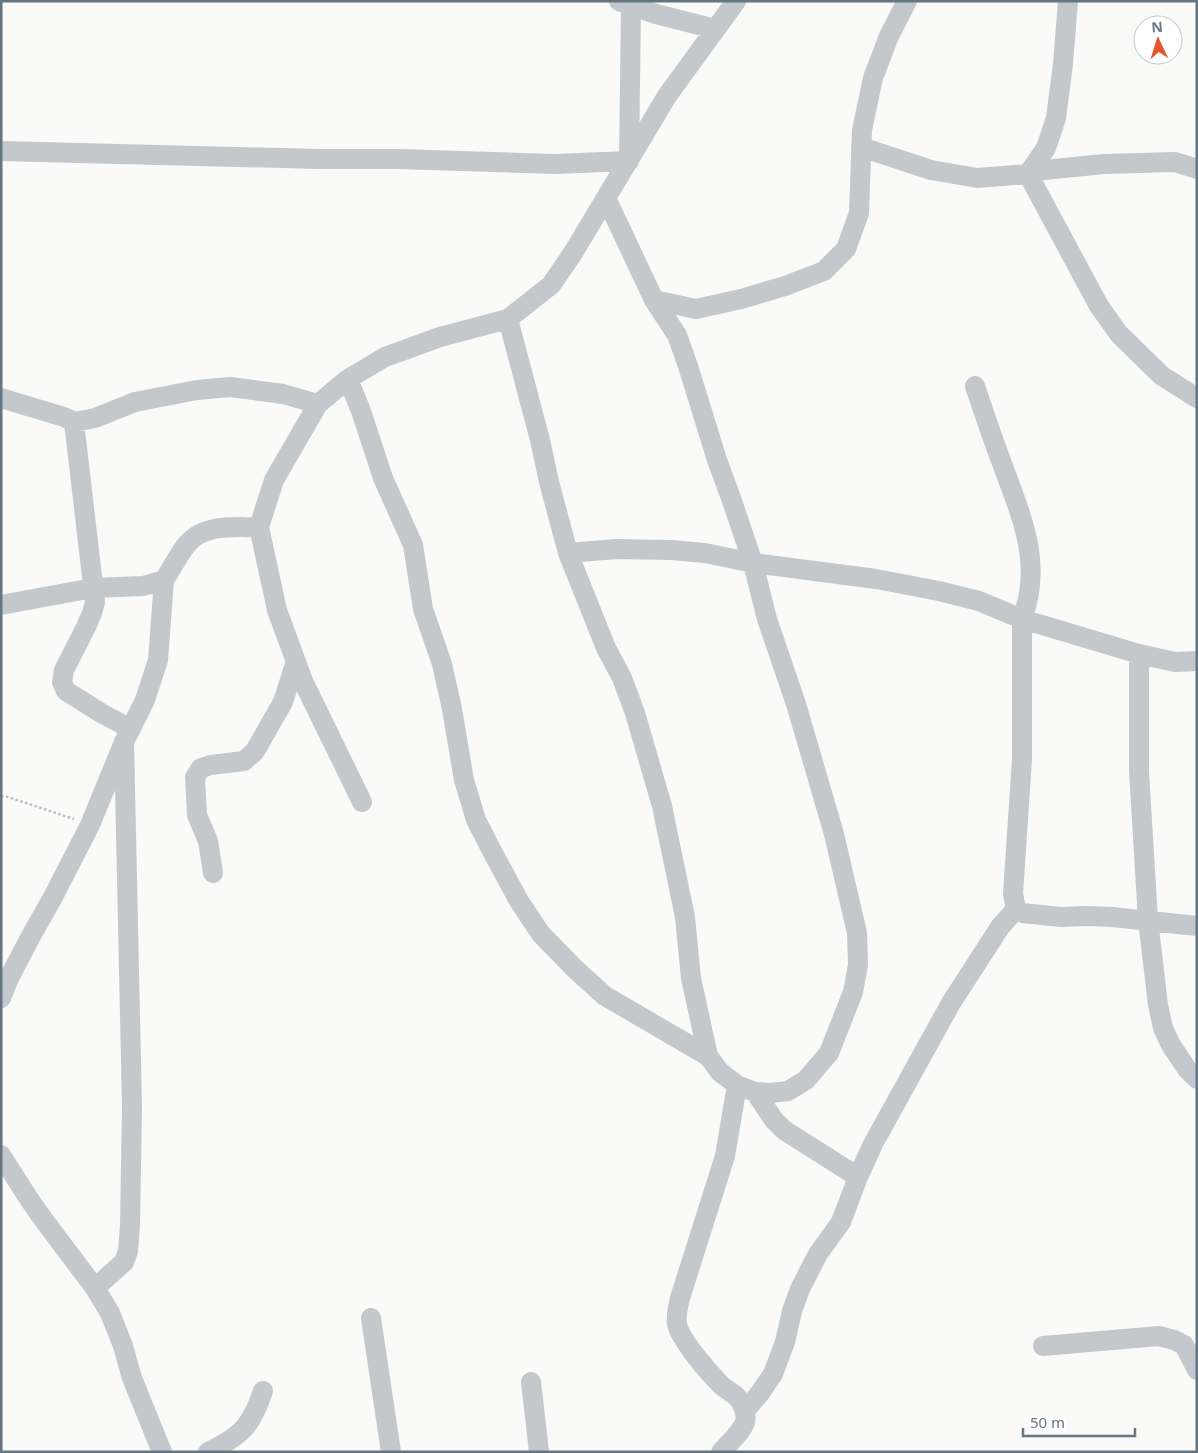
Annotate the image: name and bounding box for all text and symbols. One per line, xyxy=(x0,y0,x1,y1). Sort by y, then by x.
north arrow xyxy=(1133,15,1183,65)
text: N xyxy=(1151,17,1163,36)
scale bar xyxy=(1023,1406,1136,1438)
text: 50 m xyxy=(1030,1412,1065,1432)

